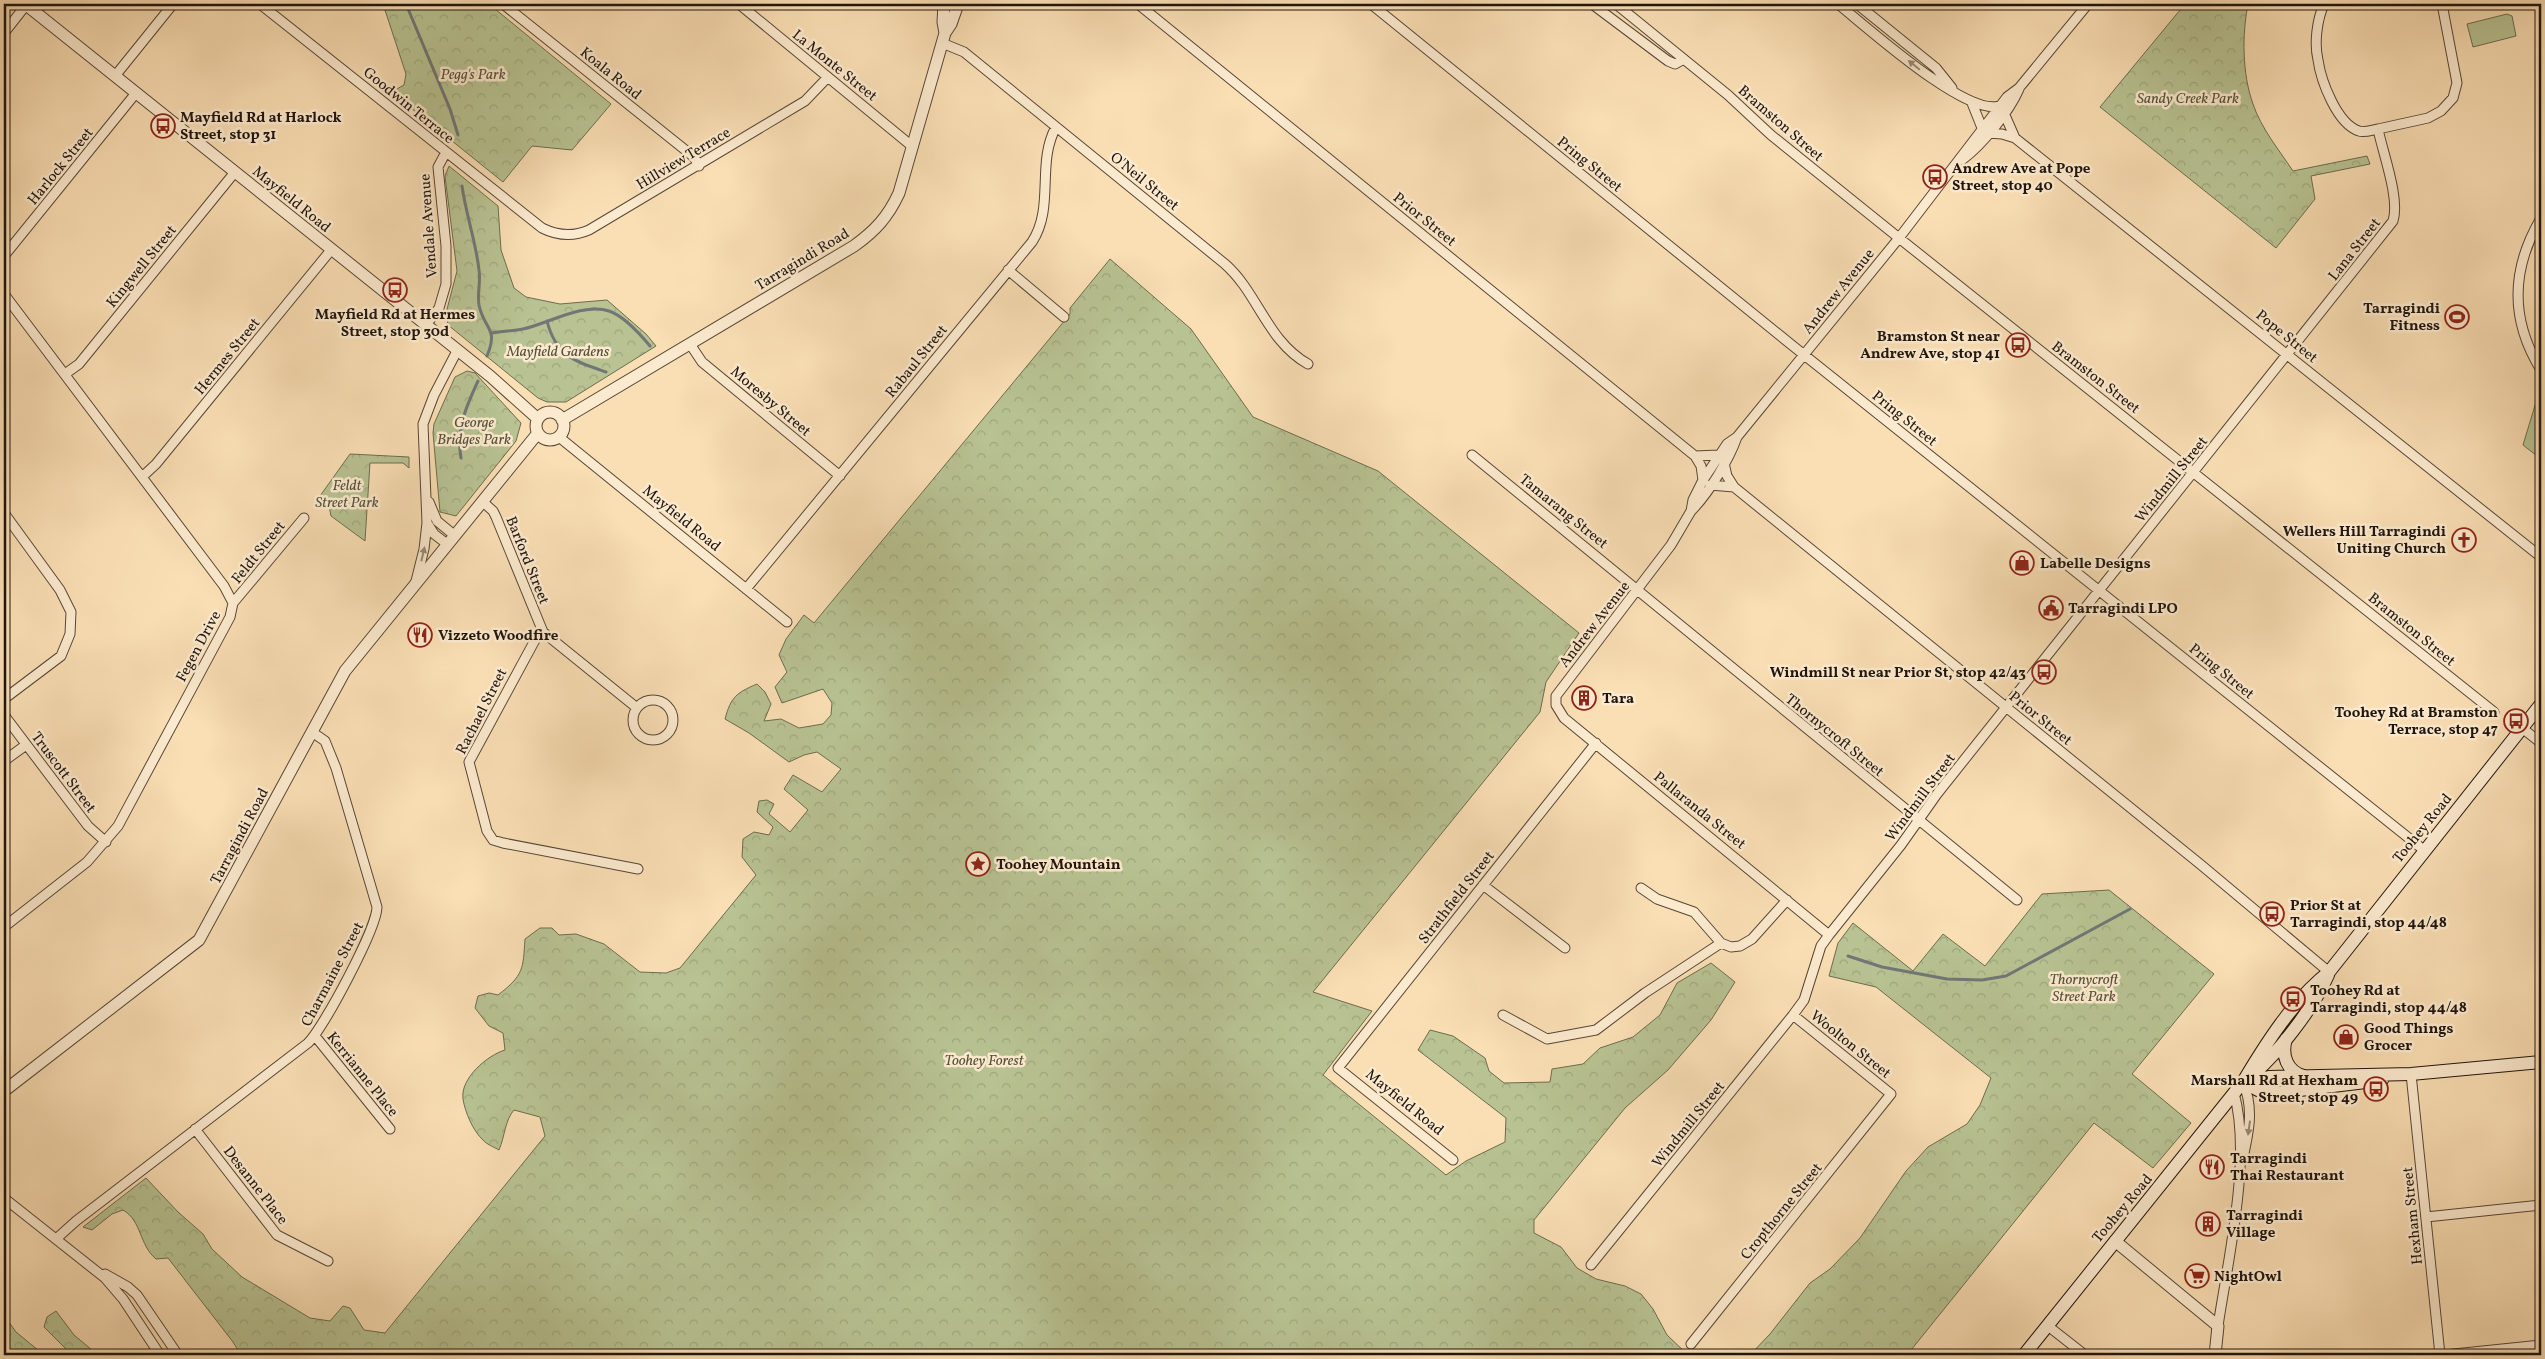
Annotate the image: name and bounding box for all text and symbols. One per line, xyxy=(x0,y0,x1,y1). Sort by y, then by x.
street label: La Monte Street xyxy=(787,25,881,107)
street label: Koala Road xyxy=(575,43,645,106)
one-way arrow xyxy=(1908,59,1921,70)
street label: Goodwin Terrace xyxy=(358,63,458,149)
park label: Pegg's Park xyxy=(440,65,506,86)
street label: Bramston Street xyxy=(1733,81,1827,167)
park label: Sandy Creek Park xyxy=(2137,89,2239,110)
place label: Mayfield Rd at Harlock Street, stop 31 xyxy=(180,108,342,146)
bus stop icon: Mayfield Rd at Harlock Street, stop 31 xyxy=(150,113,176,139)
street label: Hillview Terrace xyxy=(633,123,735,196)
street label: Harlock Street xyxy=(23,124,99,210)
street label: Pring Street xyxy=(1552,132,1626,198)
street label: O'Neil Street xyxy=(1105,148,1183,217)
place label: Andrew Ave at Pope Street, stop 40 xyxy=(1952,159,2091,197)
street label: Mayfield Road xyxy=(247,162,335,238)
bus stop icon: Andrew Ave at Pope Street, stop 40 xyxy=(1922,164,1948,190)
street label: Vendale Avenue xyxy=(415,173,444,279)
street label: Prior Street xyxy=(1388,188,1460,252)
street label: Lana Street xyxy=(2324,214,2386,286)
street label: Kingwell Street xyxy=(102,221,182,313)
street label: Tarragindi Road xyxy=(752,224,854,297)
street label: Andrew Avenue xyxy=(1798,245,1880,339)
bus stop icon: Mayfield Rd at Hermes Street, stop 30d xyxy=(382,277,408,303)
place label: Tarragindi Fitness xyxy=(2363,299,2440,337)
sports icon: Tarragindi Fitness xyxy=(2444,304,2470,330)
place label: Mayfield Rd at Hermes Street, stop 30d xyxy=(315,305,475,343)
street label: Pope Street xyxy=(2251,306,2322,369)
street label: Hermes Street xyxy=(190,314,266,400)
street label: Rabaul Street xyxy=(881,321,953,403)
place label: Bramston St near Andrew Ave, stop 41 xyxy=(1860,327,2000,365)
bus stop icon: Bramston St near Andrew Ave, stop 41 xyxy=(2005,332,2031,358)
street label: Bramston Street xyxy=(2046,337,2144,419)
park label: Mayfield Gardens xyxy=(506,342,610,363)
street label: Moresby Street xyxy=(725,362,815,442)
street label: Pring Street xyxy=(1867,386,1941,452)
park label: George Bridges Park xyxy=(437,413,511,451)
street label: Windmill Street xyxy=(2131,432,2214,528)
street label: Tamarang Street xyxy=(1514,470,1612,555)
park label: Feldt Street Park xyxy=(315,476,379,514)
street label: Mayfield Road xyxy=(637,481,725,557)
street label: Barford Street xyxy=(499,513,554,608)
street label: Feldt Street xyxy=(227,517,291,589)
place label: Wellers Hill Tarragindi Uniting Church xyxy=(2283,522,2446,560)
church icon: Wellers Hill Tarragindi Uniting Church xyxy=(2451,527,2477,553)
one-way arrow xyxy=(419,546,427,561)
shop icon: Labelle Designs xyxy=(2009,550,2035,576)
place label: Labelle Designs xyxy=(2040,554,2151,575)
street label: Andrew Avenue xyxy=(1555,577,1636,673)
street label: Bramston Street xyxy=(2363,588,2459,672)
public building icon: Tarragindi LPO xyxy=(2038,595,2064,621)
place label: Tarragindi LPO xyxy=(2068,599,2178,620)
street label: Fegen Drive xyxy=(172,607,227,686)
restaurant icon: Vizzeto Woodfire xyxy=(407,622,433,648)
place label: Vizzeto Woodfire xyxy=(438,626,559,647)
street label: Pring Street xyxy=(2184,639,2258,705)
bus stop icon: Windmill St near Prior St, stop 42/43 xyxy=(2031,659,2057,685)
place label: Windmill St near Prior St, stop 42/43 xyxy=(1770,663,2026,684)
street label: Rachael Street xyxy=(452,665,513,758)
building icon: Tara xyxy=(1571,685,1597,711)
street label: Prior Street xyxy=(2004,687,2076,751)
place label: Tara xyxy=(1602,689,1634,710)
street label: Thornycroft Street xyxy=(1780,690,1888,783)
place label: Toohey Rd at Bramston Terrace, stop 47 xyxy=(2335,703,2498,741)
bus stop icon: Toohey Rd at Bramston Terrace, stop 47 xyxy=(2503,708,2529,734)
street label: Truscott Street xyxy=(25,728,100,818)
street label: Windmill Street xyxy=(1881,749,1961,846)
street label: Pallaranda Street xyxy=(1648,767,1750,855)
street label: Tarragindi Road xyxy=(206,785,275,889)
street label: Toohey Road xyxy=(2389,790,2458,868)
street label: Strathfield Street xyxy=(1414,847,1500,949)
place icon: Toohey Mountain xyxy=(965,851,991,877)
place label: Toohey Mountain xyxy=(996,855,1121,876)
place label: Prior St at Tarragindi, stop 44/48 xyxy=(2290,896,2447,934)
bus stop icon: Prior St at Tarragindi, stop 44/48 xyxy=(2259,901,2285,927)
street label: Charmaine Street xyxy=(297,919,370,1031)
park label: Thornycroft Street Park xyxy=(2050,970,2119,1008)
place label: Toohey Rd at Tarragindi, stop 44/48 xyxy=(2310,981,2467,1019)
bus stop icon: Toohey Rd at Tarragindi, stop 44/48 xyxy=(2280,986,2306,1012)
street label: Woolton Street xyxy=(1805,1006,1895,1084)
place label: Good Things Grocer xyxy=(2364,1019,2454,1057)
shop icon: Good Things Grocer xyxy=(2333,1024,2359,1050)
street label: Kerrianne Place xyxy=(321,1028,403,1122)
park label: Toohey Forest xyxy=(945,1051,1025,1072)
street label: Mayfield Road xyxy=(1360,1065,1448,1141)
place label: Marshall Rd at Hexham Street, stop 49 xyxy=(2191,1071,2358,1109)
bus stop icon: Marshall Rd at Hexham Street, stop 49 xyxy=(2363,1076,2389,1102)
street label: Windmill Street xyxy=(1648,1077,1731,1173)
one-way arrow xyxy=(2245,1121,2253,1137)
street label: Desanne Place xyxy=(217,1142,292,1230)
place label: Tarragindi Thai Restaurant xyxy=(2230,1149,2344,1187)
restaurant icon: Tarragindi Thai Restaurant xyxy=(2199,1154,2225,1180)
street label: Cropthorne Street xyxy=(1736,1159,1828,1265)
street label: Hexham Street xyxy=(2398,1166,2429,1266)
street label: Toohey Road xyxy=(2088,1170,2158,1248)
place label: Tarragindi Village xyxy=(2226,1206,2303,1244)
building icon: Tarragindi Village xyxy=(2195,1211,2221,1237)
supermarket icon: NightOwl xyxy=(2184,1263,2210,1289)
place label: NightOwl xyxy=(2214,1267,2282,1288)

